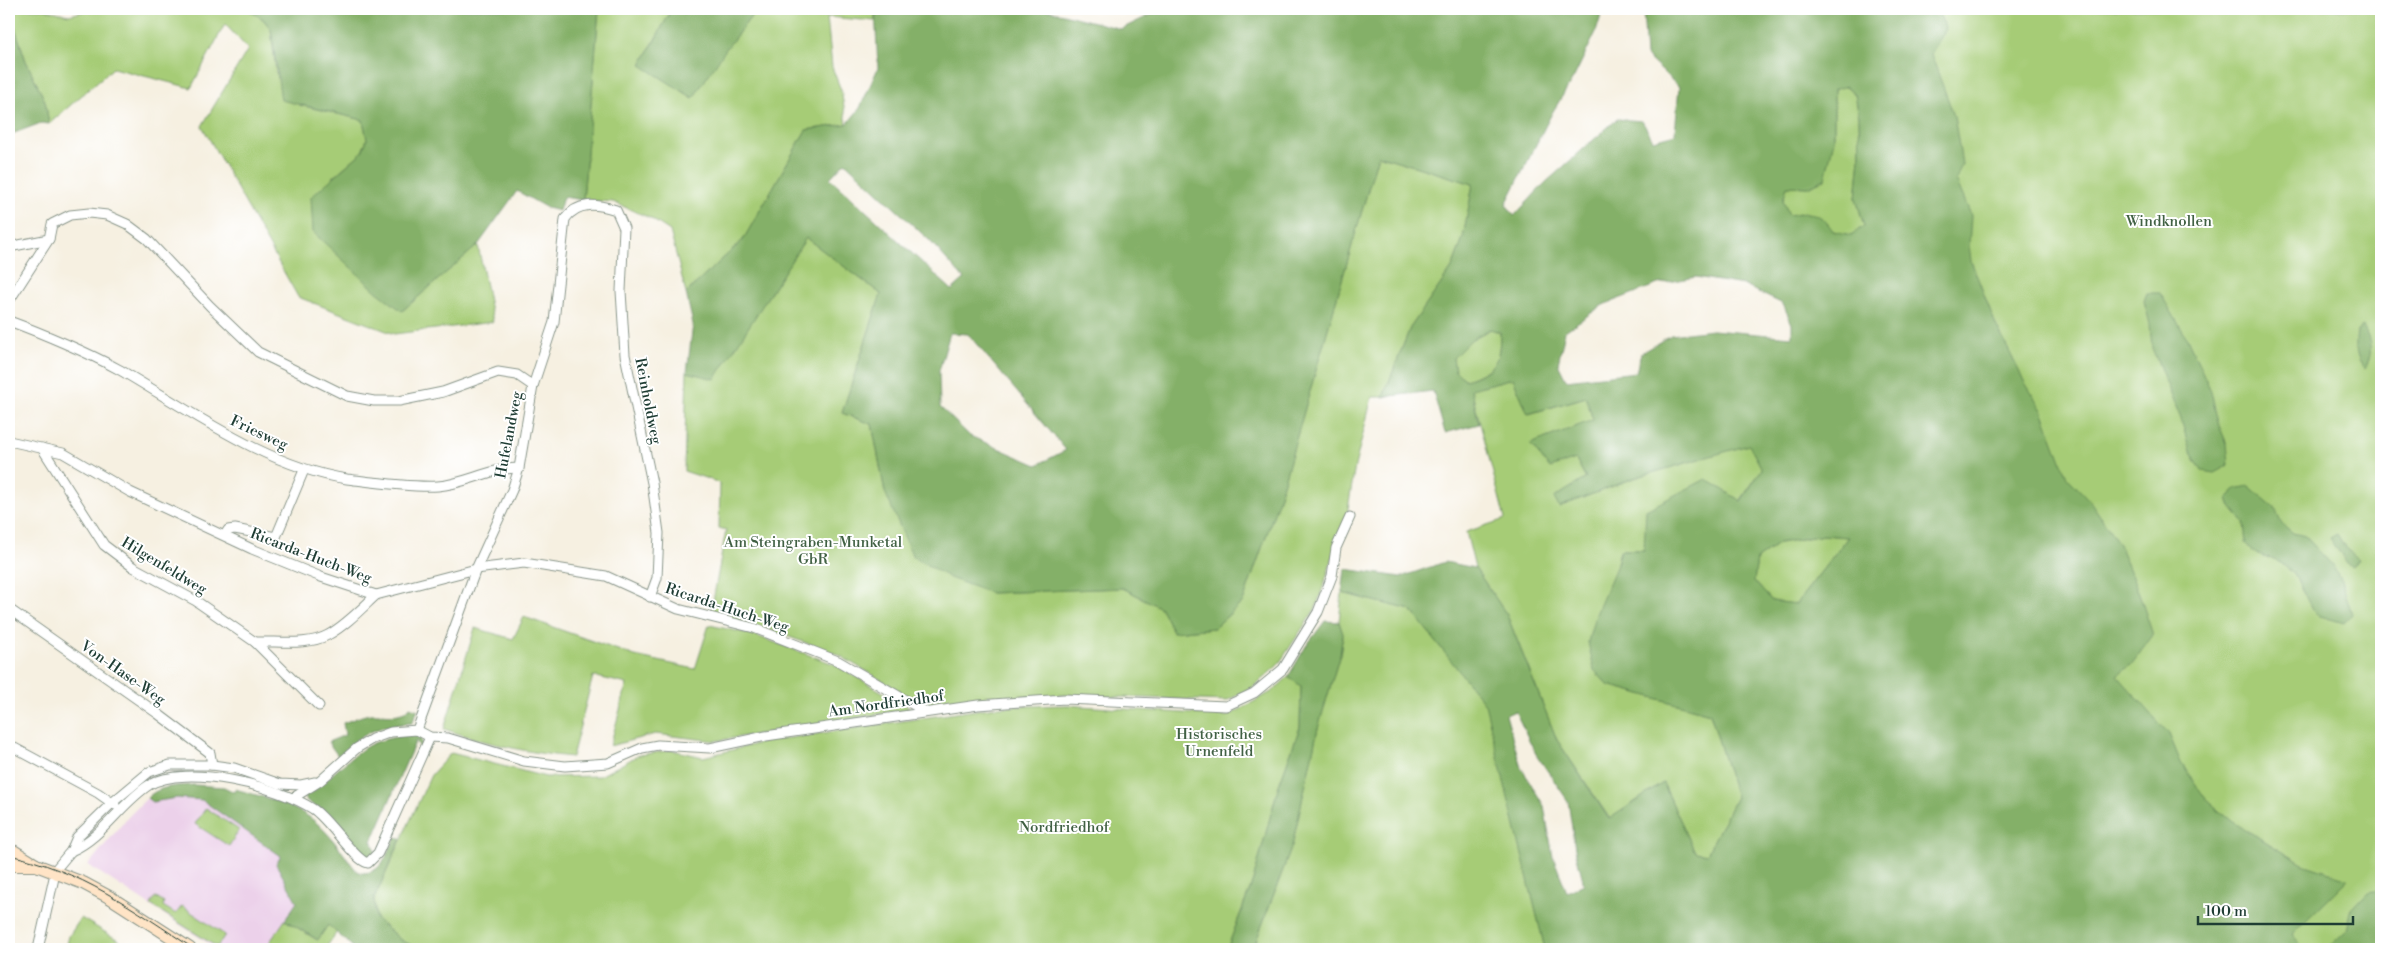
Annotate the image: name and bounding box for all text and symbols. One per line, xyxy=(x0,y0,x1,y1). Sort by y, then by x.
park label: Windknollen xyxy=(2125,212,2212,231)
street label: Reinholdweg xyxy=(630,356,666,446)
street label: Hufelandweg xyxy=(491,390,527,480)
street label: Friesweg xyxy=(227,411,291,455)
street label: Ricarda-Huch-Weg xyxy=(247,524,375,588)
street label: Hilgenfeldweg xyxy=(118,533,211,599)
park label: Am Steingraben-Munketal GbR xyxy=(723,533,903,569)
street label: Ricarda-Huch-Weg xyxy=(663,579,792,637)
street label: Von-Hase-Weg xyxy=(76,636,169,709)
street label: Am Nordfriedhof xyxy=(826,686,946,722)
park label: Historisches Urnenfeld xyxy=(1176,725,1262,761)
park label: Nordfriedhof xyxy=(1019,818,1110,837)
scale bar xyxy=(2198,893,2352,925)
text: 100 m xyxy=(2205,902,2247,921)

